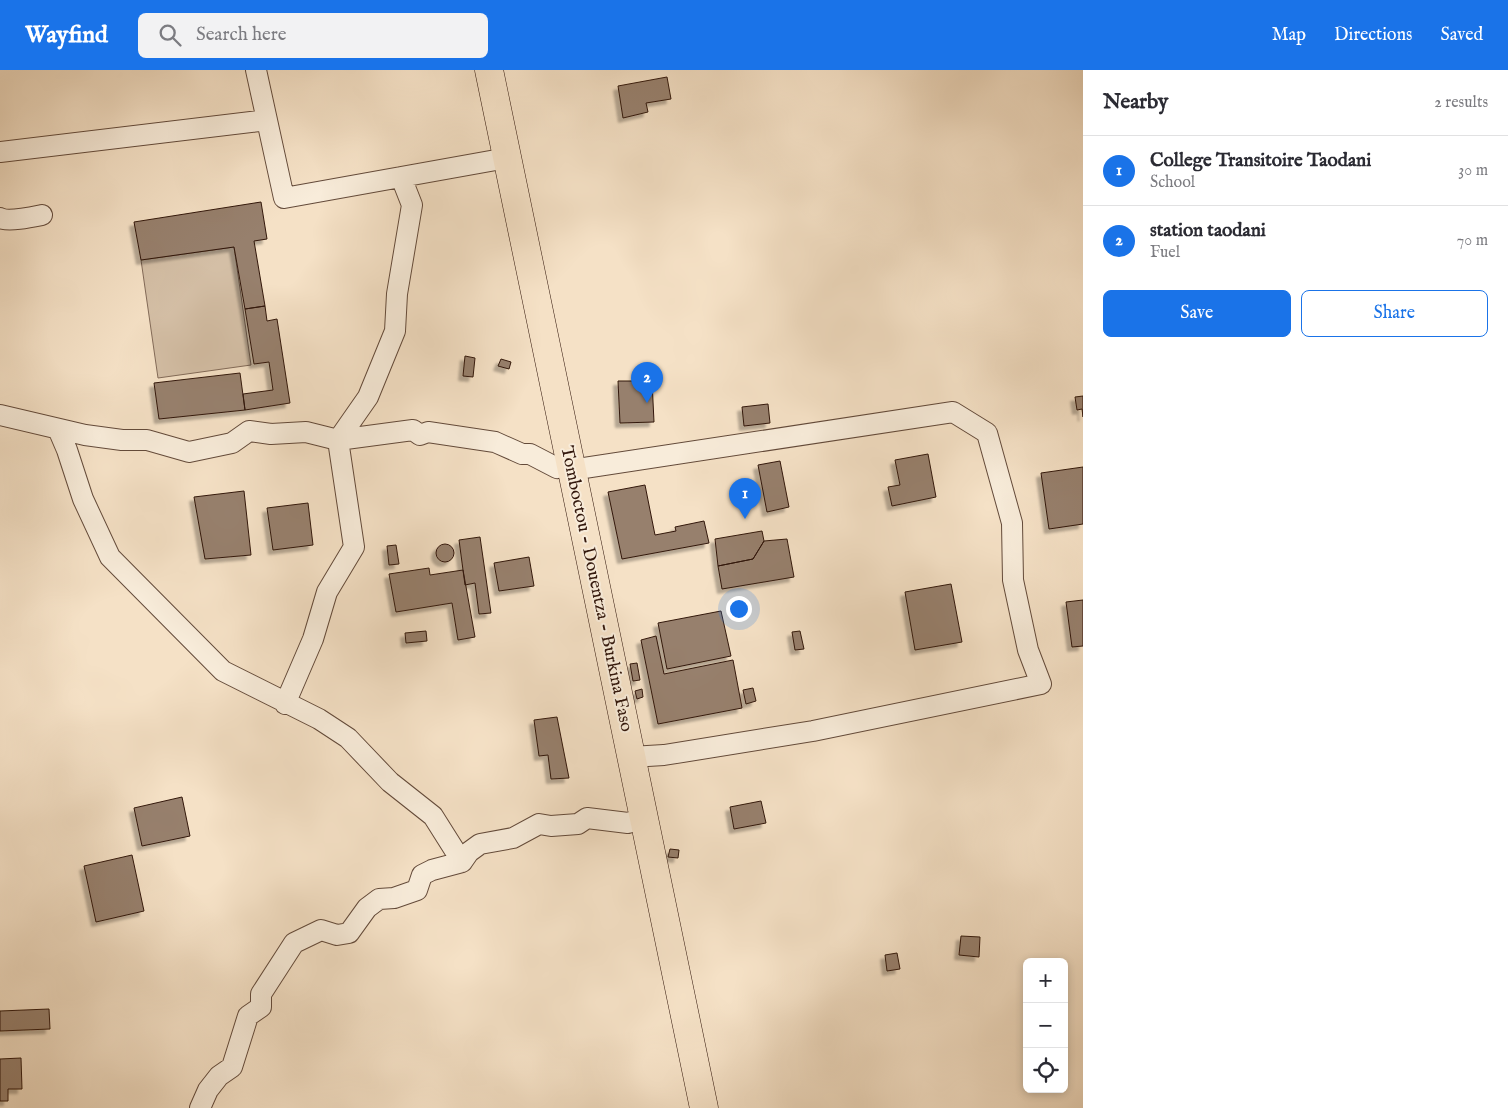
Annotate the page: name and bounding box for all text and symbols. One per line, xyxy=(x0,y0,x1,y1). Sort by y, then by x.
search box xyxy=(138,13,488,58)
text: Wayfind xyxy=(25,20,108,51)
icon: search xyxy=(156,21,184,49)
text: Search here xyxy=(196,23,286,47)
text: Map xyxy=(1272,24,1306,47)
text: Directions xyxy=(1334,24,1412,47)
text: Saved xyxy=(1440,24,1483,47)
text: Nearby xyxy=(1103,89,1168,116)
text: 2 results xyxy=(1434,93,1488,113)
text: College Transitoire Taodani xyxy=(1150,149,1371,173)
text: 1 xyxy=(1116,161,1122,181)
text: 30 m xyxy=(1458,161,1488,181)
text: School xyxy=(1150,173,1195,193)
text: station taodani xyxy=(1150,219,1266,243)
text: 2 xyxy=(1115,231,1123,251)
text: 70 m xyxy=(1457,231,1488,251)
text: Fuel xyxy=(1150,243,1180,263)
button: Save xyxy=(1103,290,1291,337)
button: Share xyxy=(1301,290,1488,337)
pin: 2 xyxy=(631,362,663,403)
street label: Tomboctou - Douentza - Burkina Faso xyxy=(554,444,638,734)
pin: 1 xyxy=(729,478,761,519)
your location xyxy=(726,596,752,622)
map controls xyxy=(1023,958,1068,1093)
button: + xyxy=(1023,958,1068,1003)
button: − xyxy=(1023,1003,1068,1048)
button: locate xyxy=(1023,1048,1068,1093)

